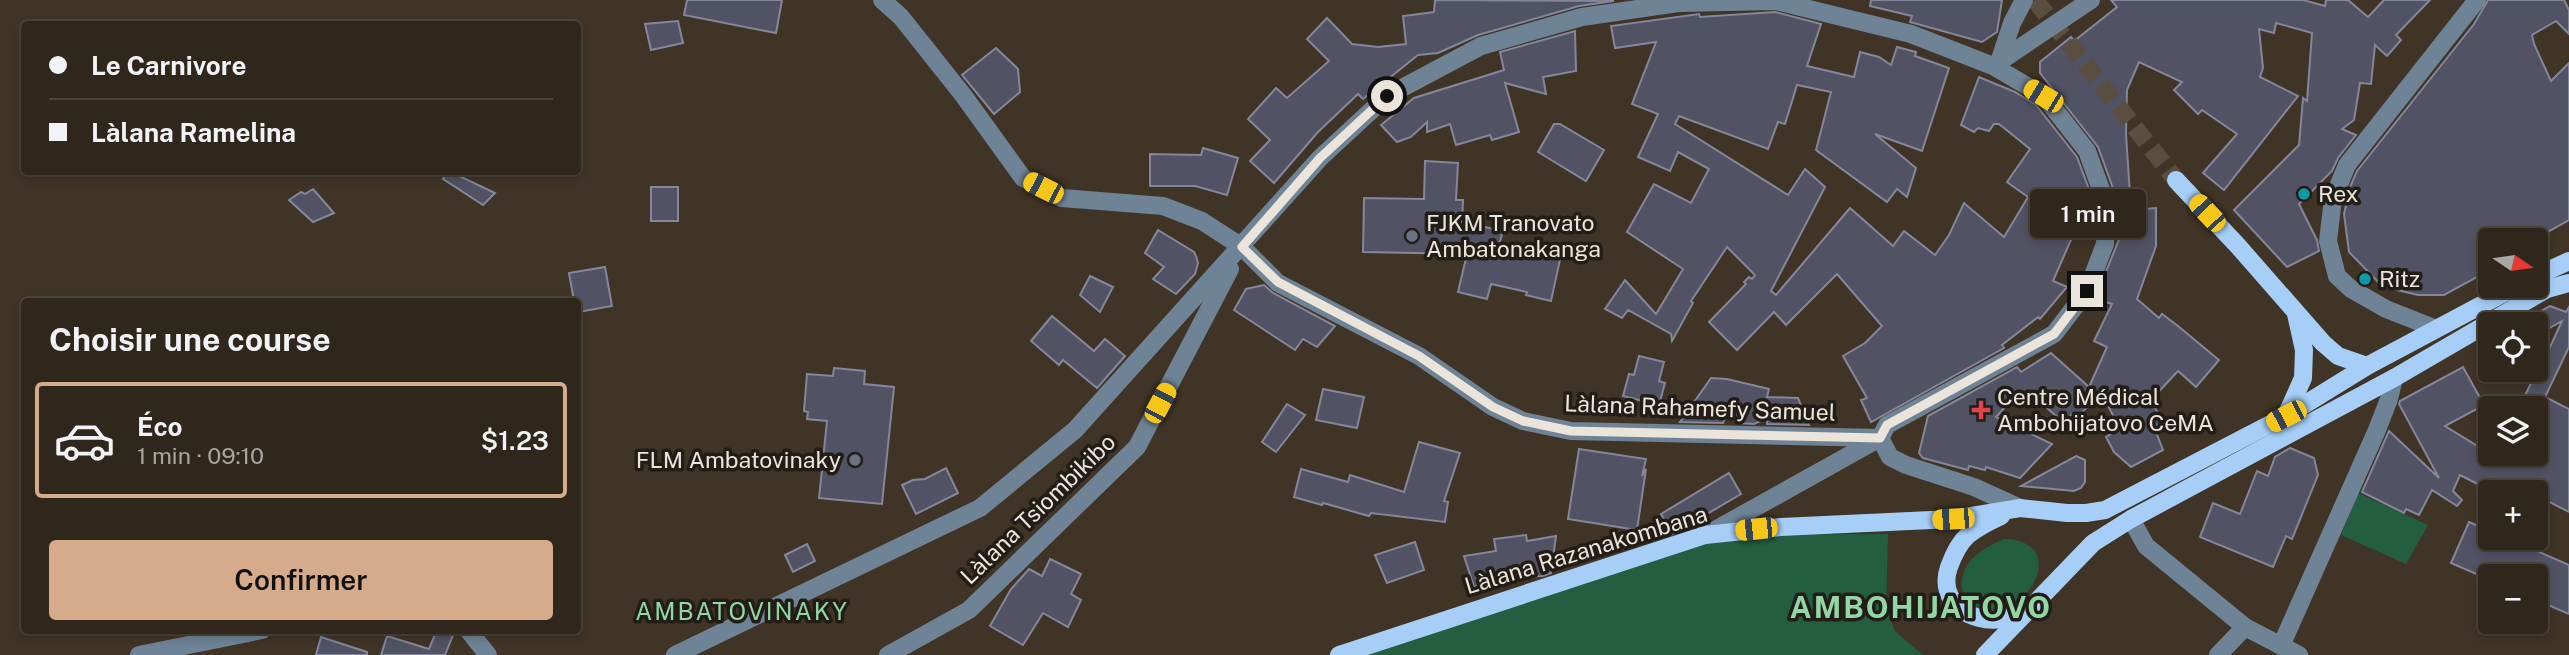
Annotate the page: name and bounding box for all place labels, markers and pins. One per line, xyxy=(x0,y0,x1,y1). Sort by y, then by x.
place label: Rex xyxy=(2318,180,2358,207)
marker: Rex xyxy=(2296,186,2312,202)
place label: FJKM Tranovato Ambatonakanga xyxy=(1426,209,1601,262)
marker: FJKM Tranovato Ambatonakanga xyxy=(1404,228,1420,244)
place label: Ritz xyxy=(2379,265,2420,292)
marker: Ritz xyxy=(2357,271,2373,287)
place label: Centre Médical Ambohijatovo CeMA xyxy=(1997,383,2214,436)
marker: Centre Médical Ambohijatovo CeMA xyxy=(1971,400,1991,420)
place label: FLM Ambatovinaky xyxy=(636,446,841,473)
marker: FLM Ambatovinaky xyxy=(847,452,863,468)

